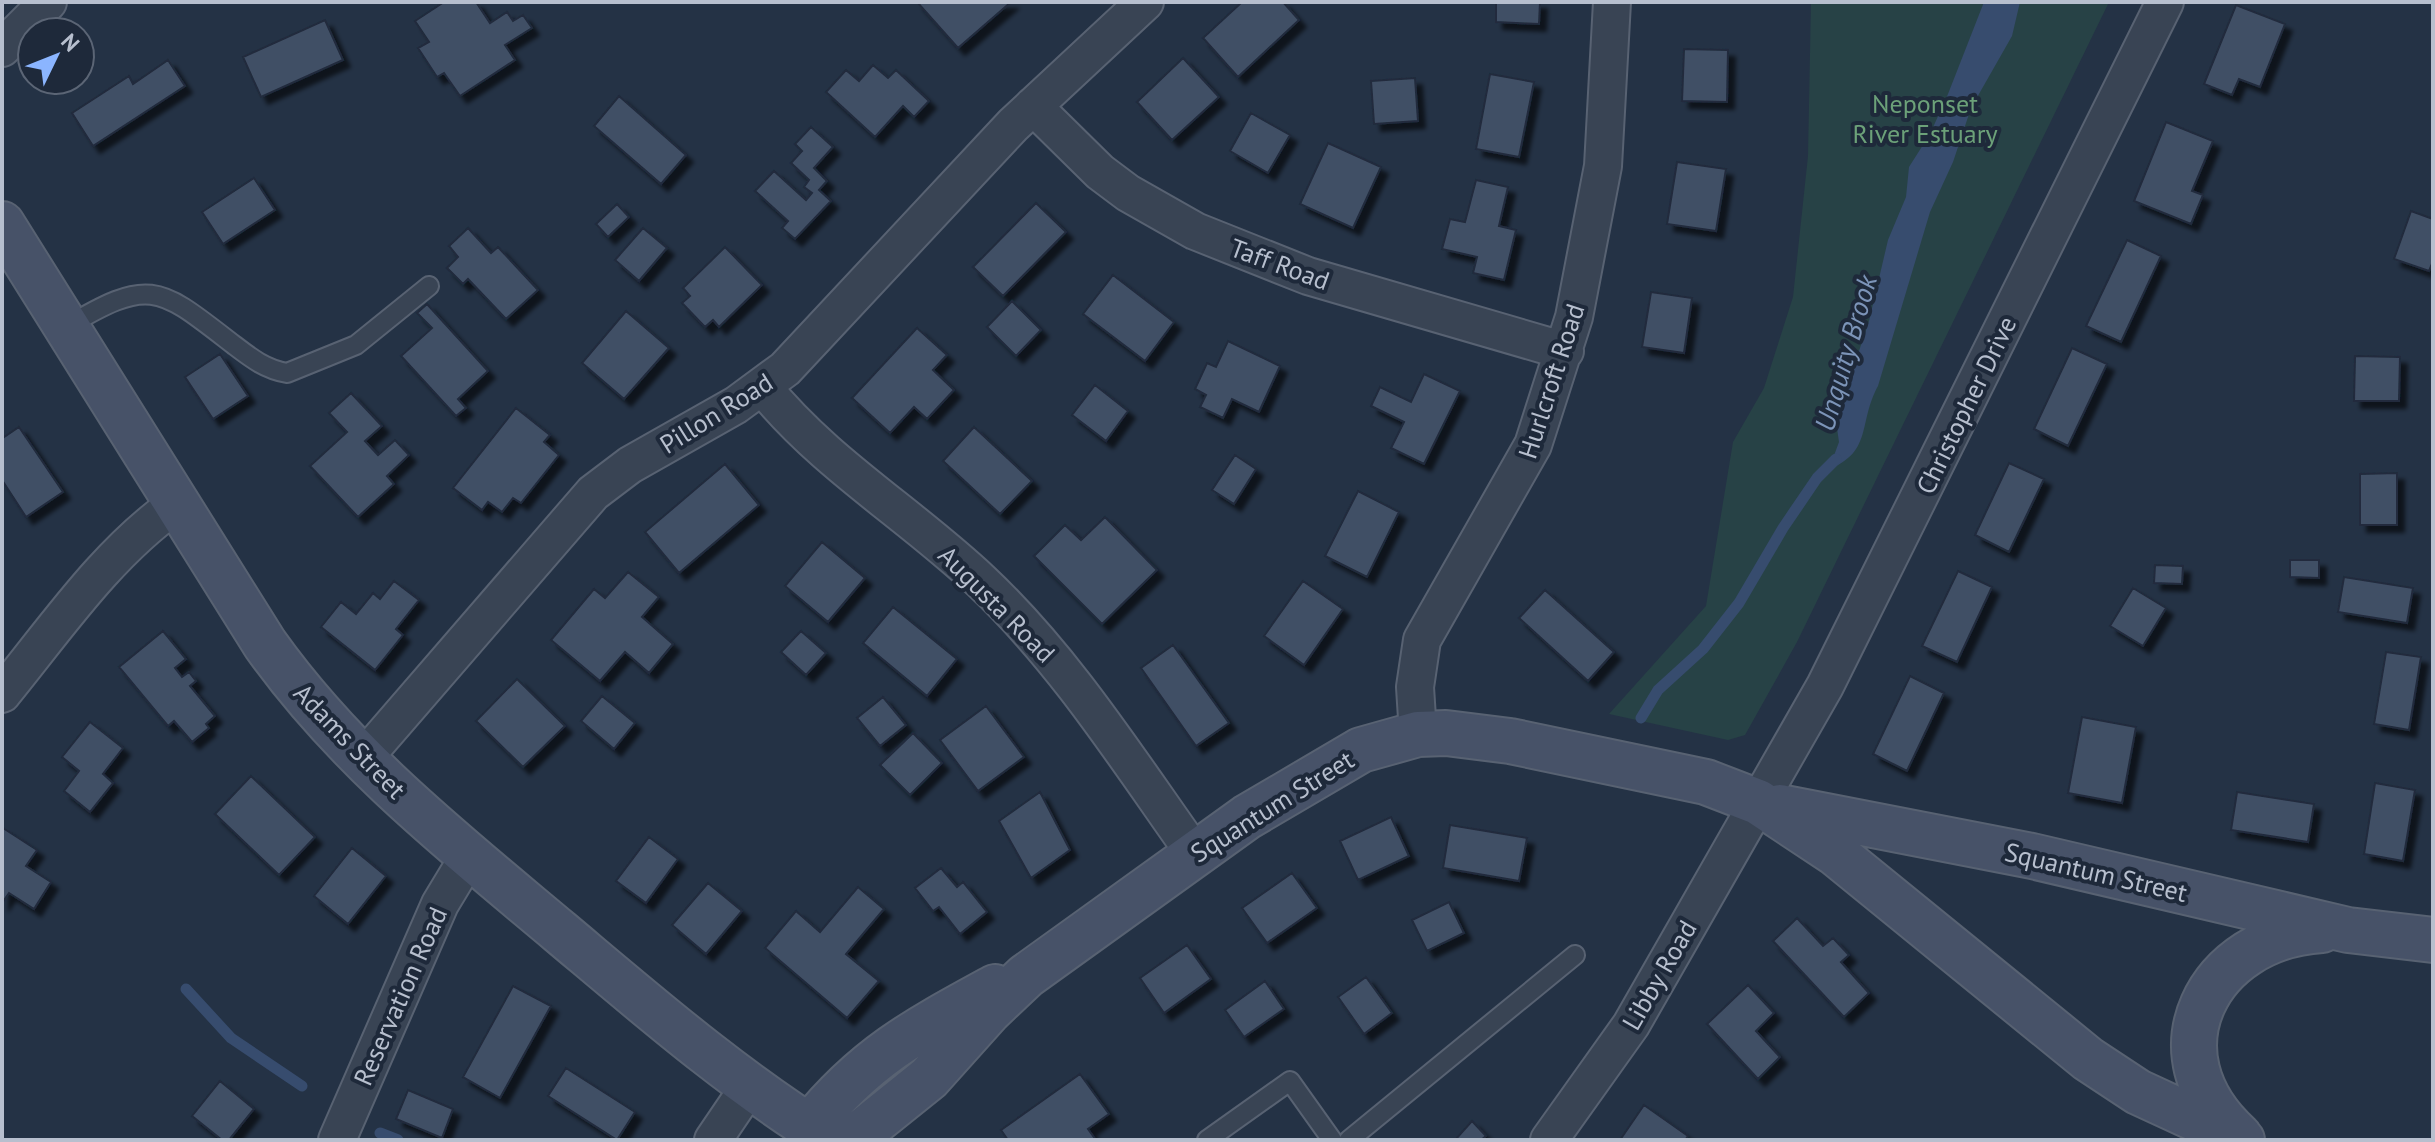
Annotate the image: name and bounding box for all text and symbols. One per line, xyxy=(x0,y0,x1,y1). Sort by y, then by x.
north arrow xyxy=(16,16,96,96)
text: N xyxy=(55,28,86,57)
park label: Neponset River Estuary xyxy=(1852,87,1998,150)
street label: Taff Road xyxy=(1226,231,1334,297)
water label: Unquity Brook xyxy=(1805,269,1885,435)
street label: Hurlcroft Road xyxy=(1510,299,1592,463)
street label: Christopher Drive xyxy=(1909,311,2023,499)
street label: Pillon Road xyxy=(653,365,779,461)
street label: Augusta Road xyxy=(932,539,1062,669)
street label: Adams Street xyxy=(287,676,413,806)
street label: Squantum Street xyxy=(1184,743,1360,869)
street label: Squantum Street xyxy=(2002,835,2191,909)
street label: Reservation Road xyxy=(346,902,454,1090)
street label: Libby Road xyxy=(1614,914,1704,1036)

